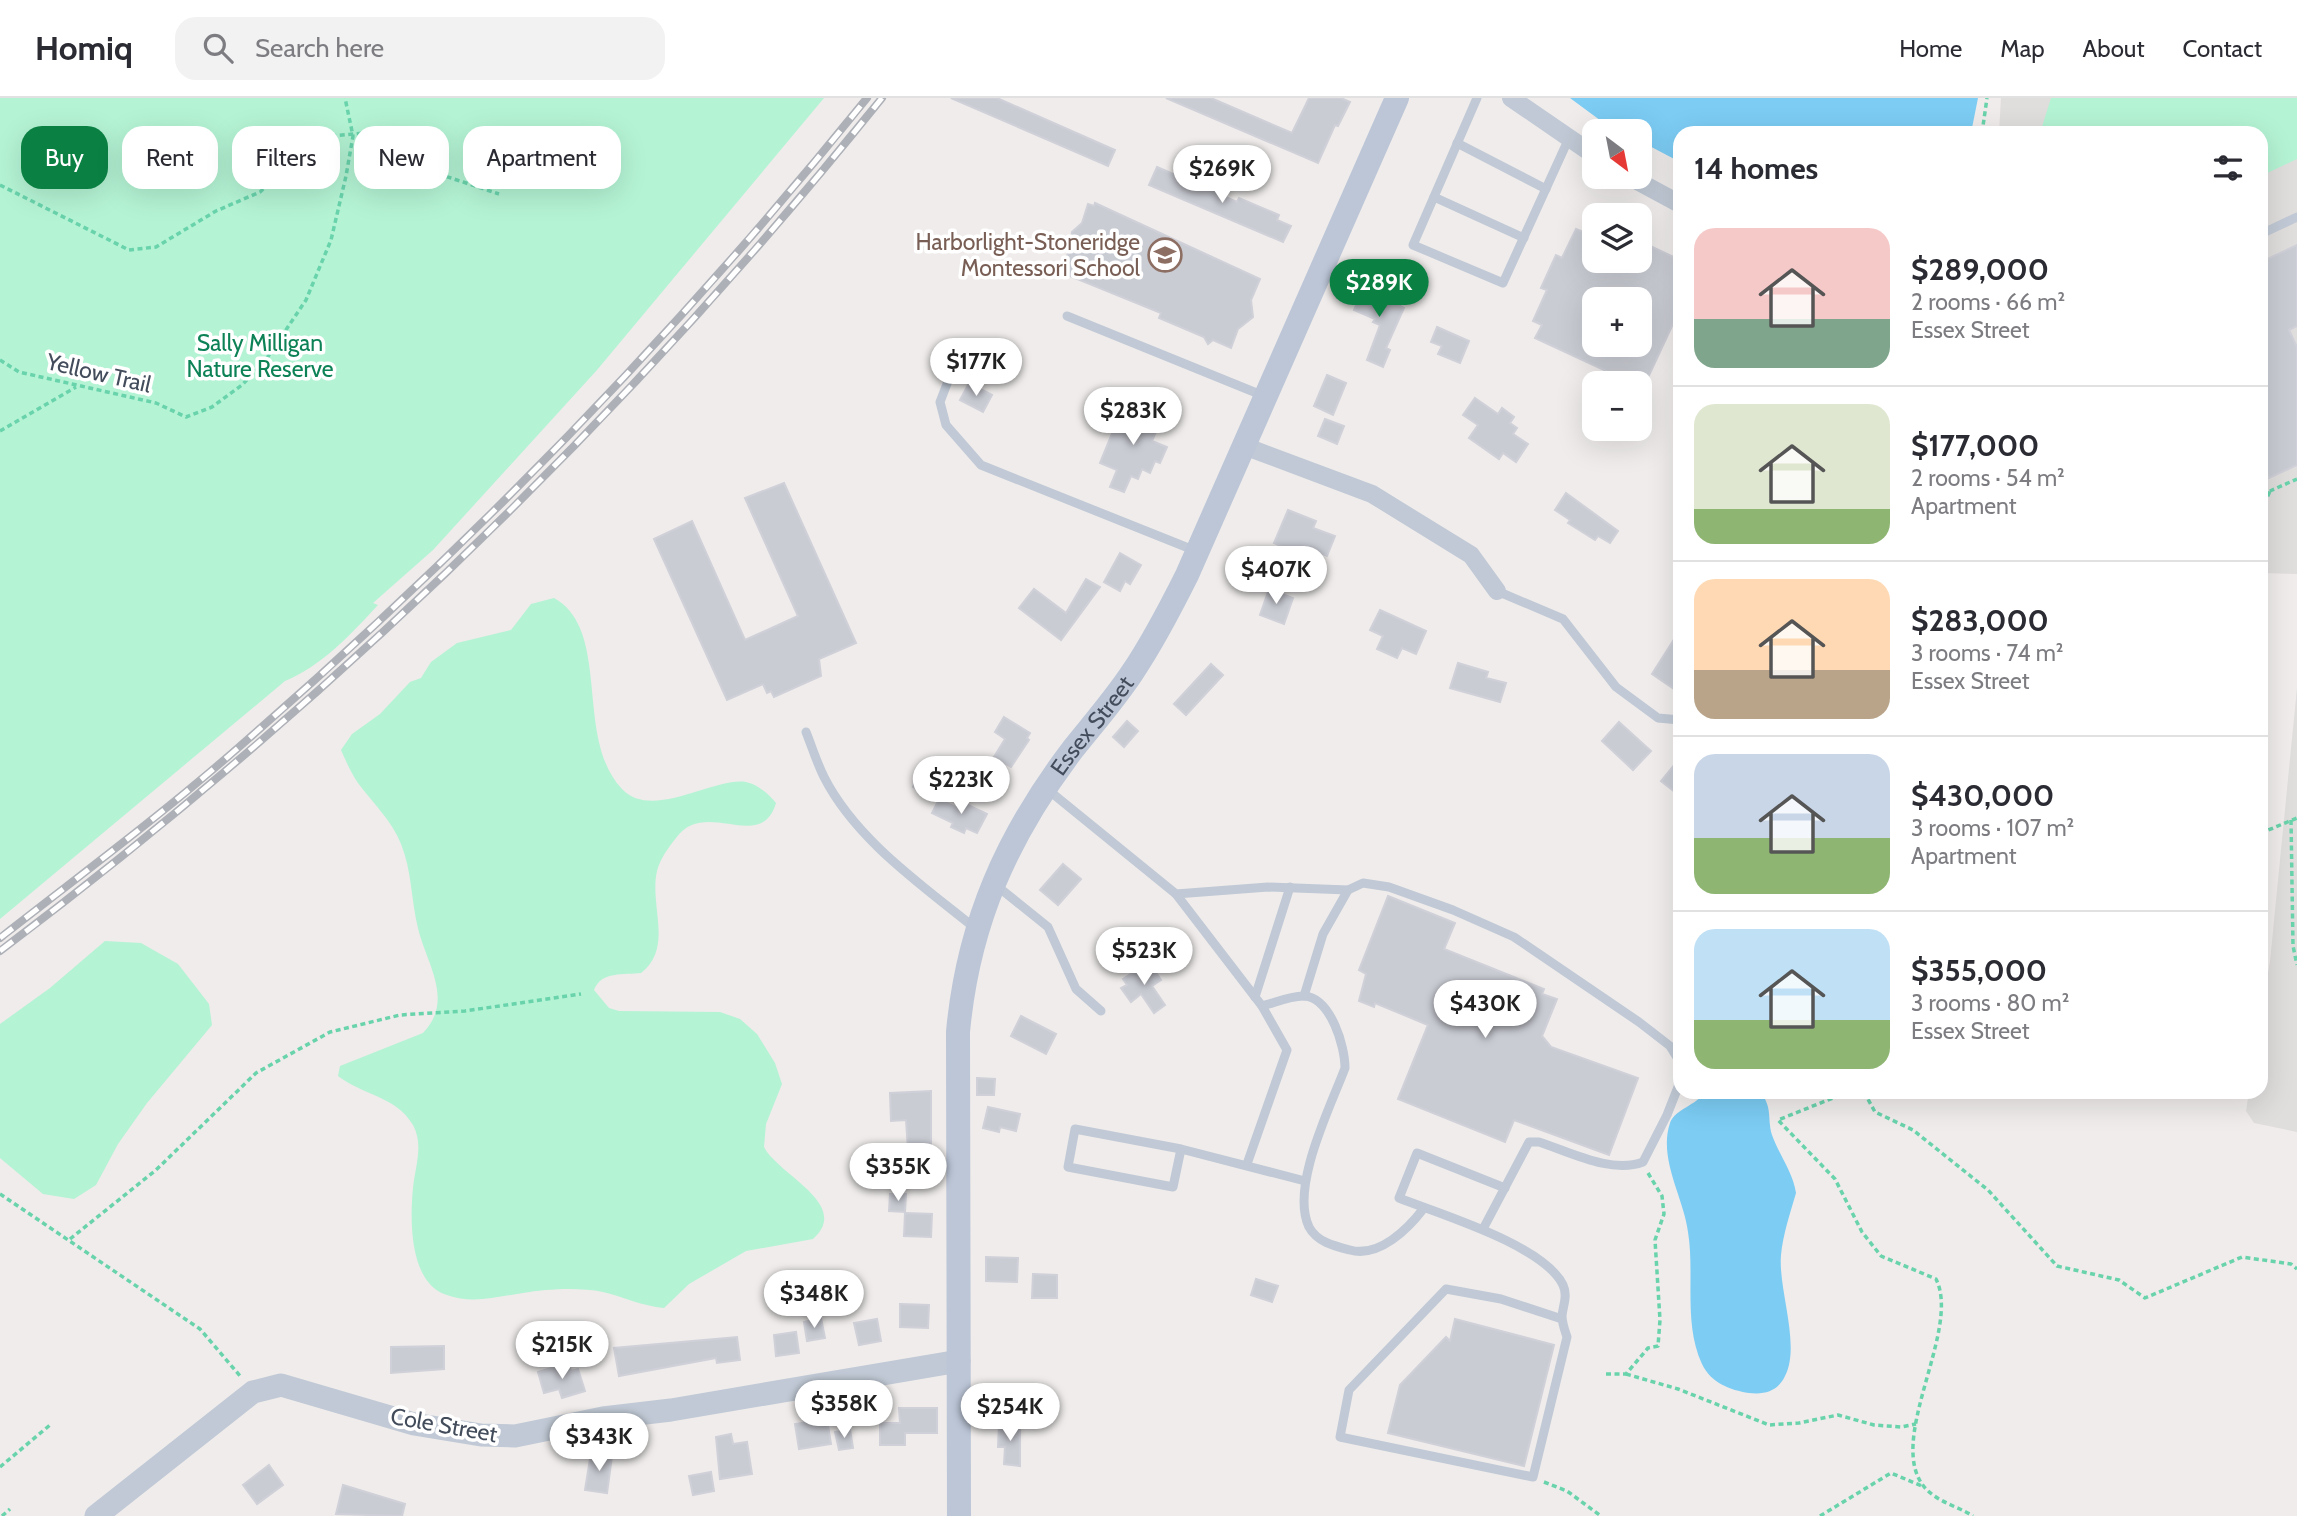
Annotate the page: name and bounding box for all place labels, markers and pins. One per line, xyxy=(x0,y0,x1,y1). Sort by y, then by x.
pin: $269K xyxy=(1173,146,1271,205)
place label: Harborlight-Stoneridge Montessori School xyxy=(916,228,1141,282)
school or university icon: Harborlight-Stoneridge Montessori School xyxy=(1146,236,1184,274)
pin: $289K xyxy=(1330,260,1428,319)
pin: $177K xyxy=(927,338,1025,398)
pin: $283K xyxy=(1084,388,1182,447)
pin: $407K xyxy=(1227,546,1325,606)
pin: $223K xyxy=(912,756,1010,816)
pin: $523K xyxy=(1095,928,1193,987)
pin: $430K xyxy=(1436,981,1534,1040)
pin: $355K xyxy=(849,1144,947,1203)
pin: $348K xyxy=(765,1270,863,1330)
pin: $215K xyxy=(513,1322,611,1381)
pin: $358K xyxy=(795,1380,893,1440)
pin: $254K xyxy=(961,1384,1059,1443)
pin: $343K xyxy=(550,1414,648,1473)

